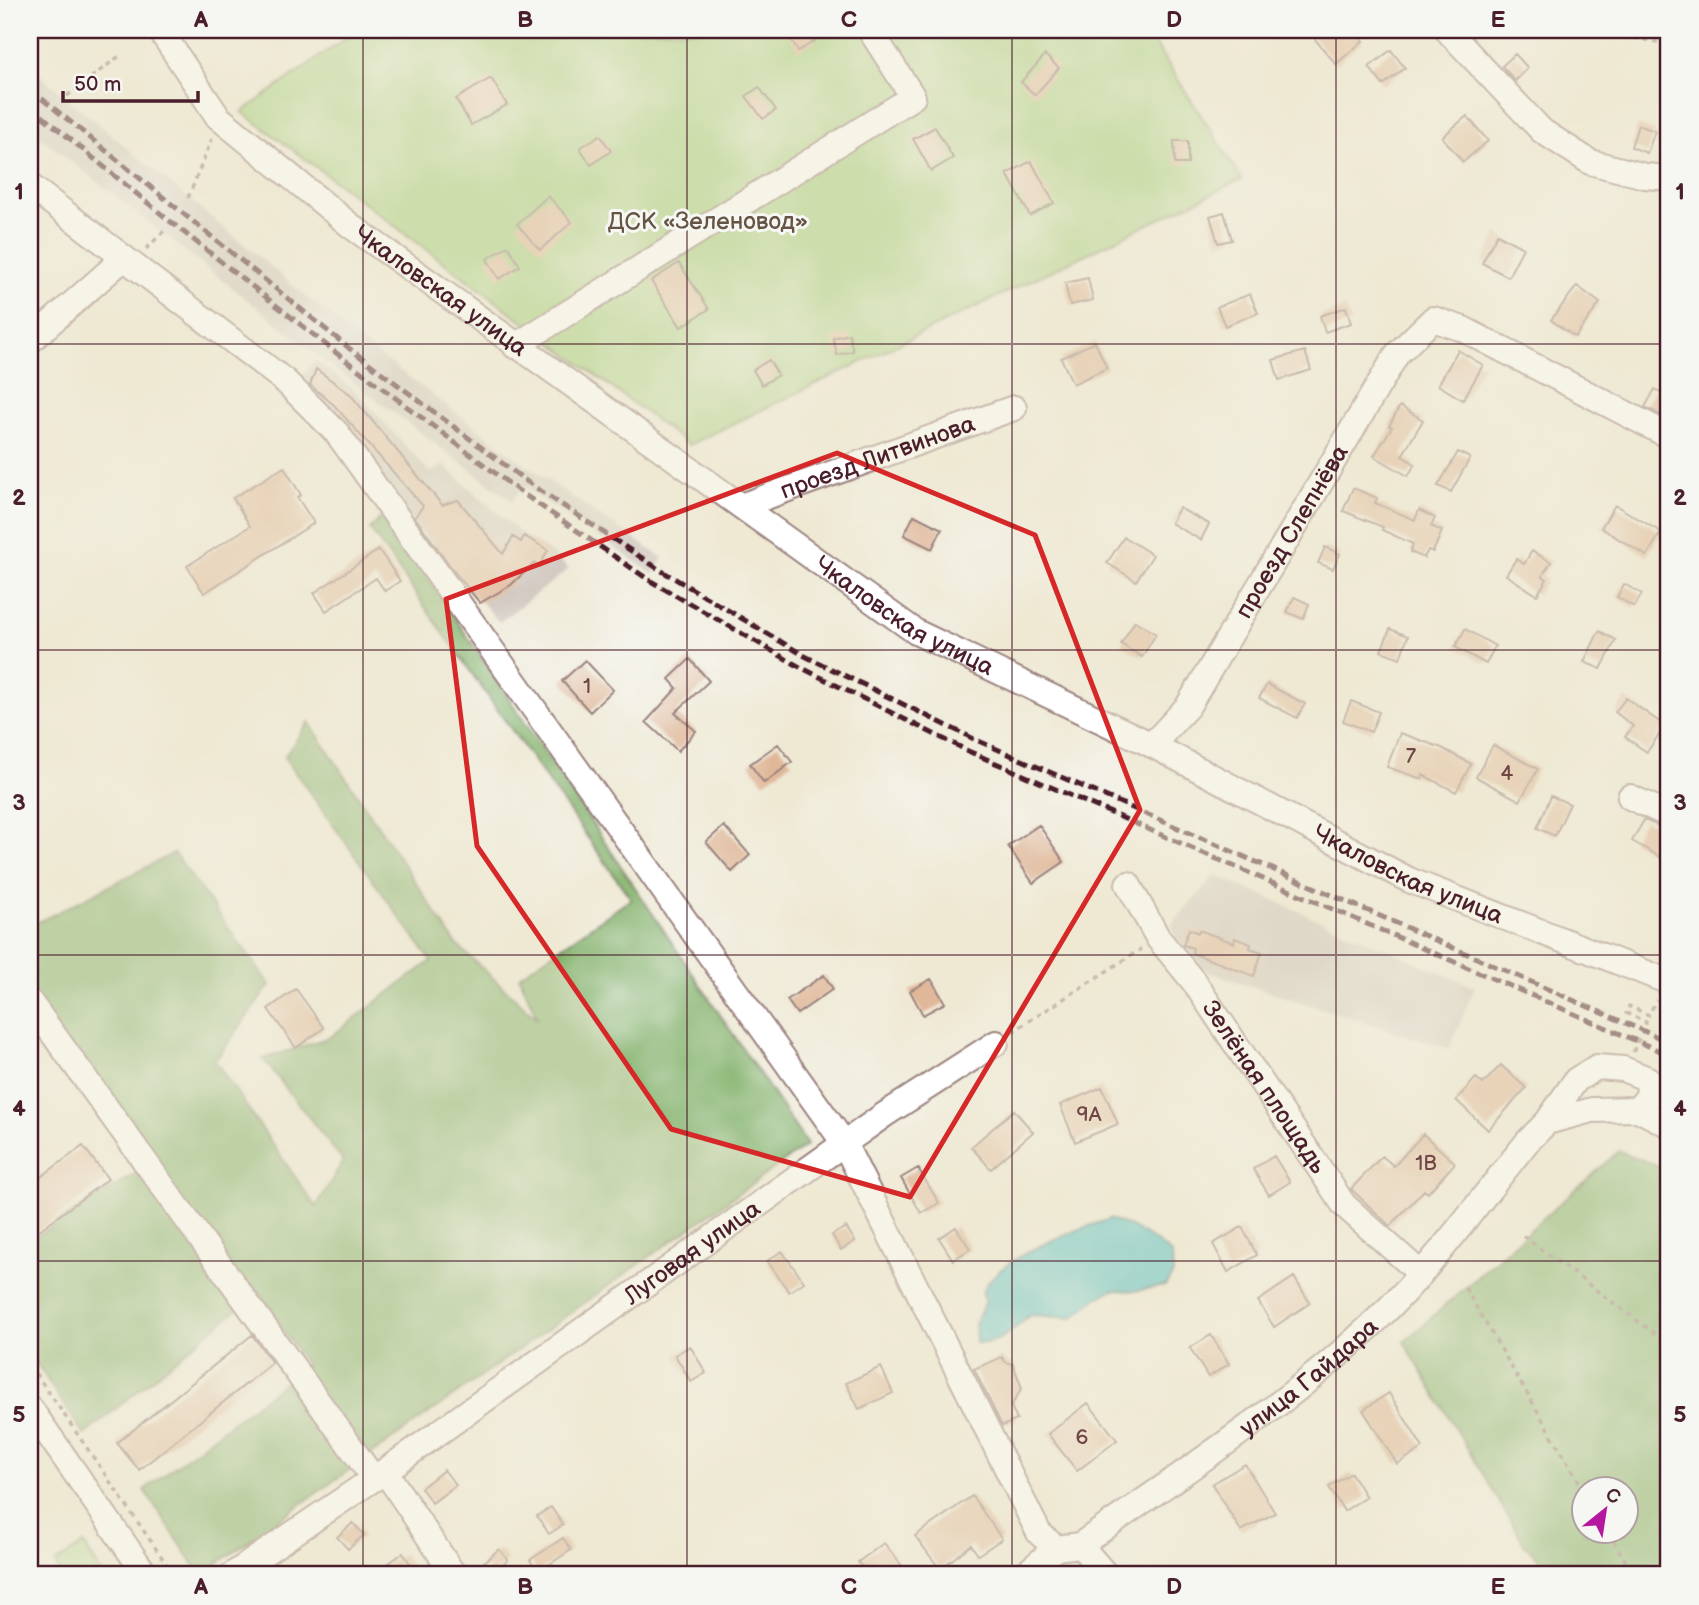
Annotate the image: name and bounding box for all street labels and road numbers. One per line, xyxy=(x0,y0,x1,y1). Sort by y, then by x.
street label: Чкаловская улица xyxy=(348,219,532,363)
street label: проезд Литвинова xyxy=(776,409,979,506)
street label: проезд Слепнёва xyxy=(1229,440,1355,624)
street label: Чкаловская улица xyxy=(809,550,998,682)
street label: Чкаловская улица xyxy=(1308,818,1507,930)
street label: Зелёная площадь xyxy=(1196,995,1333,1179)
street label: Луговая улица xyxy=(618,1194,766,1312)
street label: улица Гайдара xyxy=(1234,1312,1384,1443)

